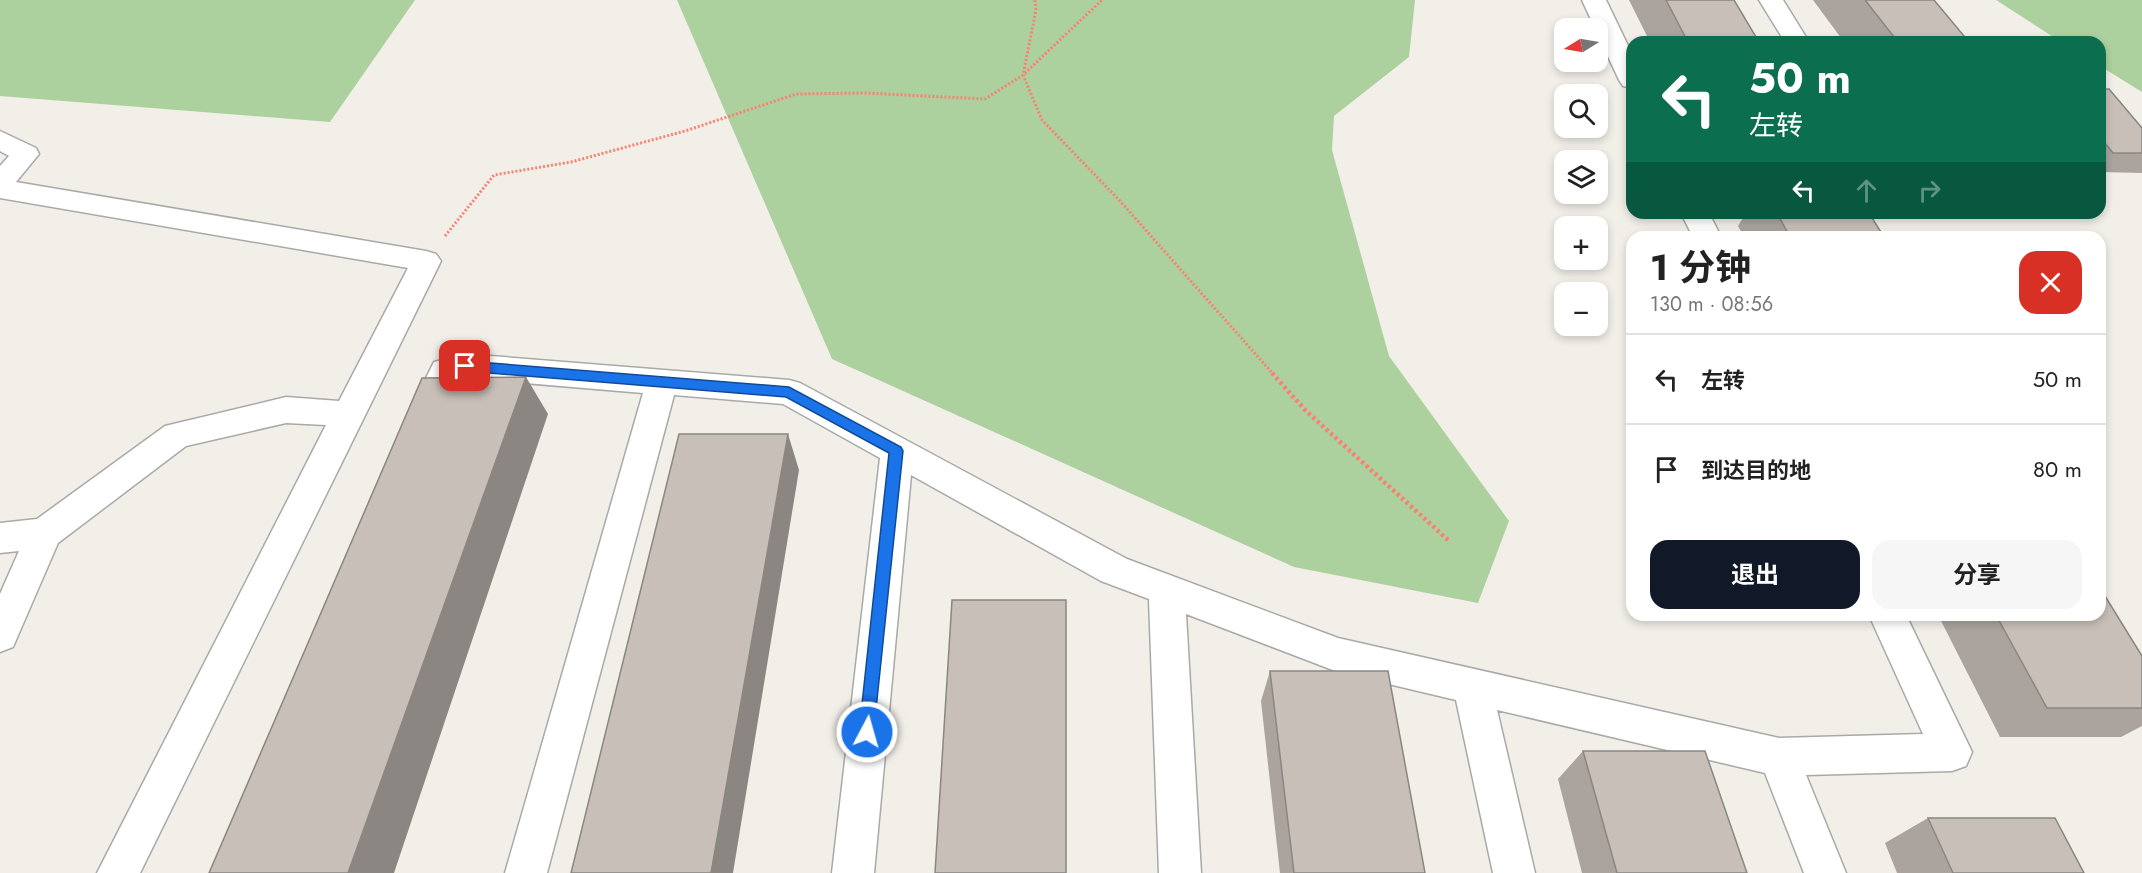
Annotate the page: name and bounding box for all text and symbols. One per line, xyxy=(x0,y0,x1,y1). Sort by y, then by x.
north arrow xyxy=(1554,18,1608,72)
map controls xyxy=(1554,18,1608,336)
text: 50 m xyxy=(1749,48,1851,109)
icon: left xyxy=(1650,60,1728,138)
button: search xyxy=(1554,84,1608,138)
text: 左转 xyxy=(1749,106,1803,145)
button: layers xyxy=(1554,150,1608,204)
icon: left xyxy=(1787,174,1820,207)
icon: ahead xyxy=(1850,174,1883,207)
icon: right xyxy=(1913,174,1946,207)
button: + xyxy=(1554,216,1608,270)
text: 1 分钟 xyxy=(1650,241,1751,293)
button: close xyxy=(2019,251,2082,314)
button: − xyxy=(1554,282,1608,336)
text: 130 m · 08:56 xyxy=(1650,290,1773,319)
pin xyxy=(439,340,490,391)
icon: arrive xyxy=(448,349,481,382)
icon: left xyxy=(1650,363,1683,396)
text: 50 m xyxy=(2033,363,2082,395)
text: 左转 xyxy=(1701,364,1745,396)
icon: arrive xyxy=(1650,453,1683,486)
text: 80 m xyxy=(2033,453,2082,485)
text: 到达目的地 xyxy=(1701,454,1811,486)
button: 退出 xyxy=(1650,540,1860,609)
button: 分享 xyxy=(1872,540,2082,609)
position arrow xyxy=(835,700,899,764)

